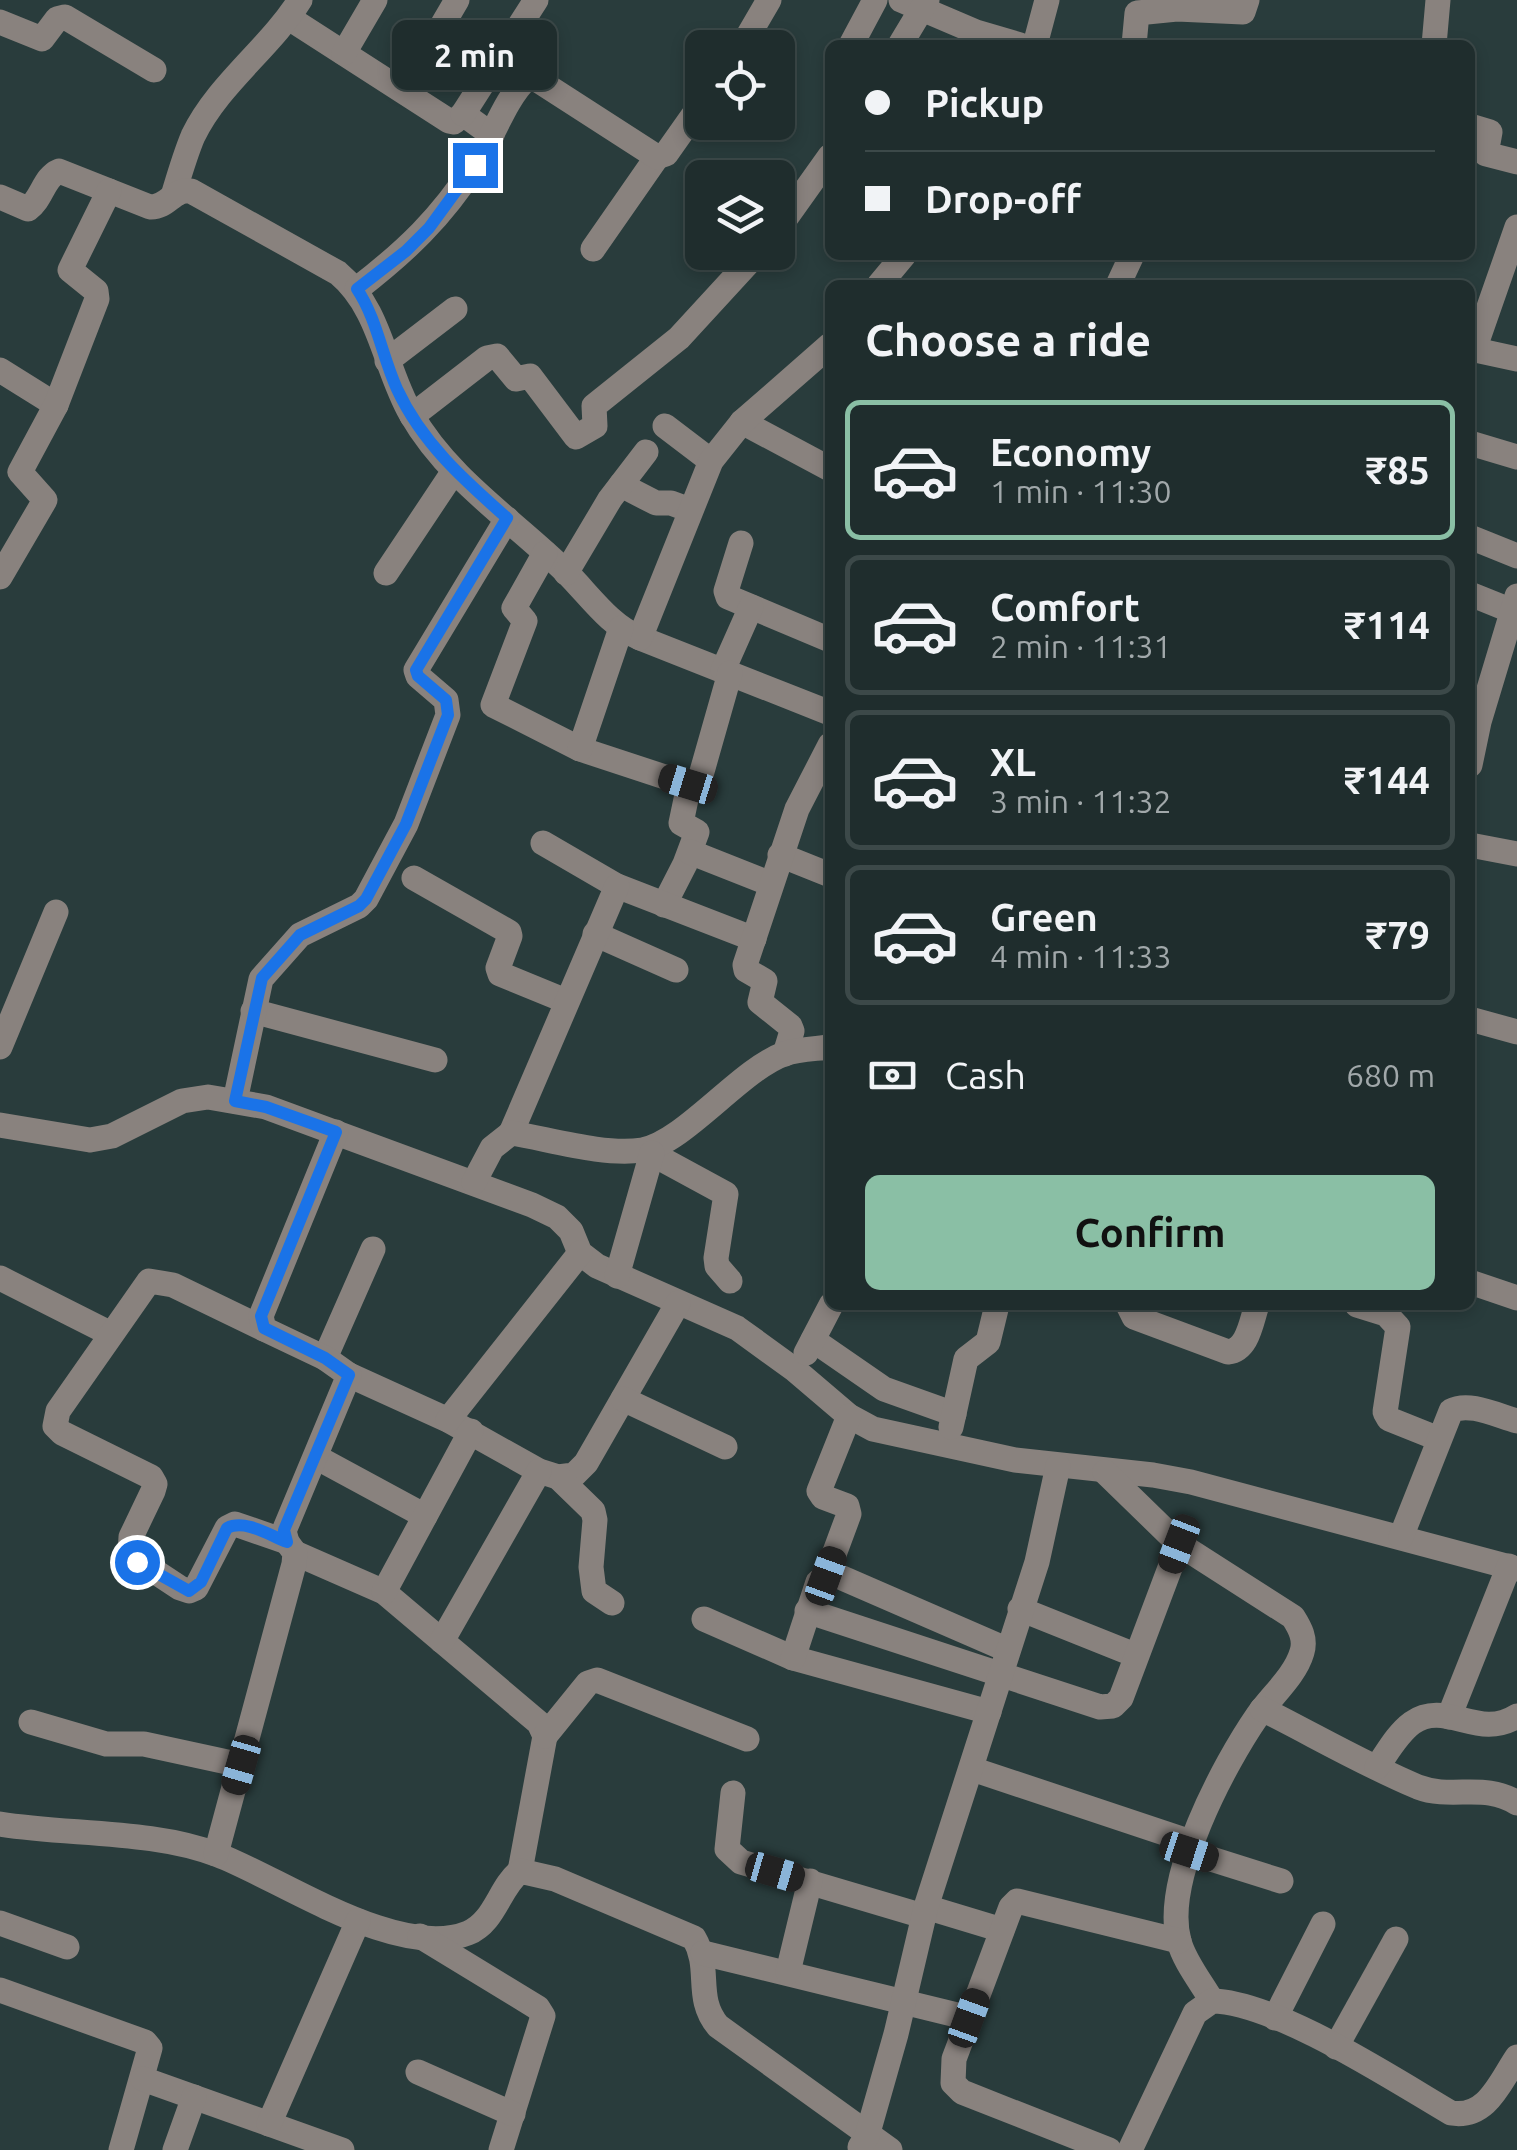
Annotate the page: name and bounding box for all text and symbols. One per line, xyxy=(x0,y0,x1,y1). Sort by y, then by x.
callout: 2 min xyxy=(392,20,558,90)
map controls xyxy=(685,30,795,270)
button: locate xyxy=(685,30,795,140)
text: 2 min xyxy=(434,37,515,73)
text: Pickup xyxy=(925,82,1044,124)
route end xyxy=(453,143,498,188)
button: layers xyxy=(685,160,795,270)
text: Drop-off xyxy=(925,178,1081,220)
text: Choose a ride xyxy=(865,314,1151,365)
icon: car xyxy=(870,425,960,515)
text: Economy xyxy=(990,431,1151,473)
text: ₹85 xyxy=(1366,449,1430,491)
text: 1 min · 11:30 xyxy=(990,473,1172,509)
icon: car xyxy=(870,580,960,670)
text: Comfort xyxy=(990,586,1140,628)
text: ₹114 xyxy=(1344,604,1430,646)
text: 2 min · 11:31 xyxy=(990,628,1172,664)
icon: car xyxy=(870,735,960,825)
text: XL xyxy=(990,741,1036,783)
text: ₹144 xyxy=(1344,759,1430,801)
car xyxy=(655,761,721,807)
text: 3 min · 11:32 xyxy=(990,783,1172,819)
icon: car xyxy=(870,890,960,980)
text: Green xyxy=(990,896,1098,938)
text: ₹79 xyxy=(1366,914,1430,956)
text: 4 min · 11:33 xyxy=(990,938,1172,974)
icon: cash xyxy=(865,1048,920,1103)
text: Cash xyxy=(945,1054,1026,1096)
text: 680 m xyxy=(1346,1057,1435,1093)
button: Confirm xyxy=(865,1175,1435,1290)
car xyxy=(1154,1511,1204,1577)
route start xyxy=(115,1540,160,1585)
car xyxy=(802,1543,850,1609)
car xyxy=(218,1732,264,1798)
car xyxy=(1156,1828,1222,1876)
car xyxy=(742,1849,808,1895)
car xyxy=(945,1985,993,2051)

